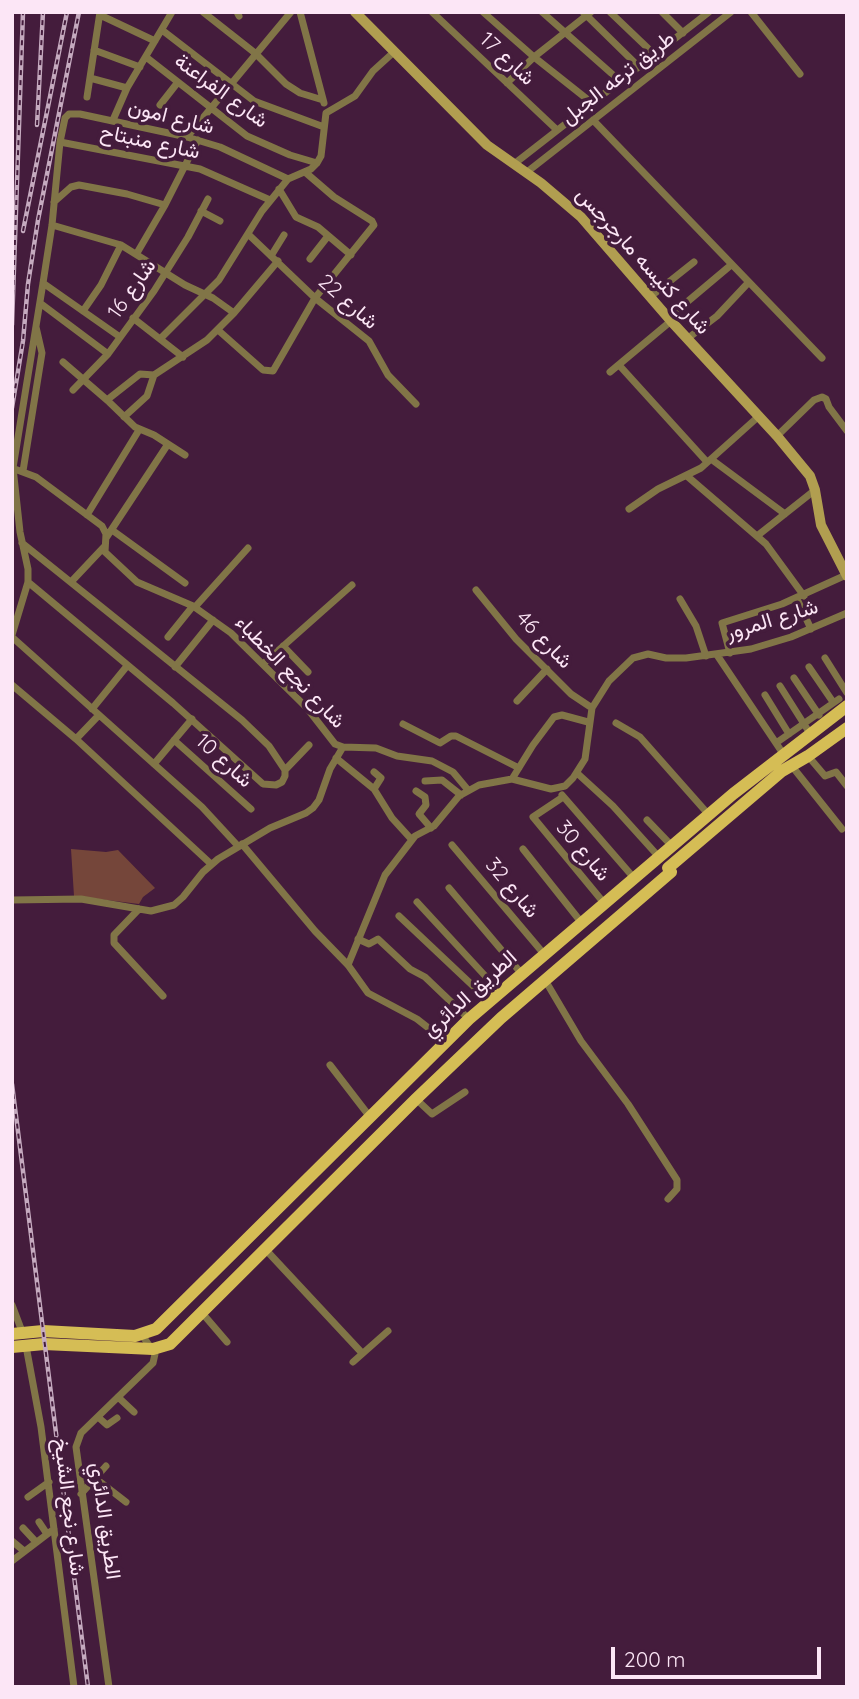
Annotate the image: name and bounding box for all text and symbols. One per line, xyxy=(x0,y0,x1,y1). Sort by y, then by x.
street label: طريق ترعه الجبل xyxy=(556,26,680,130)
street label: شارع 17 xyxy=(474,27,540,91)
street label: شارع الفراعنة xyxy=(169,49,273,133)
street label: شارع امون xyxy=(125,94,217,140)
street label: شارع منبتاح xyxy=(98,119,202,165)
street label: شارع كنيسه مارجرجس xyxy=(570,182,716,340)
street label: شارع 16 xyxy=(102,254,162,324)
street label: شارع 22 xyxy=(313,269,383,335)
street label: شارع المرور xyxy=(723,594,821,646)
street label: شارع 46 xyxy=(511,606,577,674)
street label: شارع نجع الخطباء xyxy=(230,610,350,734)
street label: شارع 10 xyxy=(190,729,258,793)
street label: شارع 30 xyxy=(550,816,616,886)
street label: شارع 32 xyxy=(480,853,544,923)
street label: الطريق الدائري xyxy=(418,945,522,1043)
street label: شارع نجع الشيخ xyxy=(48,1437,90,1577)
street label: الطريق الدائري xyxy=(84,1461,126,1581)
scale bar xyxy=(614,1632,824,1676)
text: 200 m xyxy=(624,1646,686,1672)

